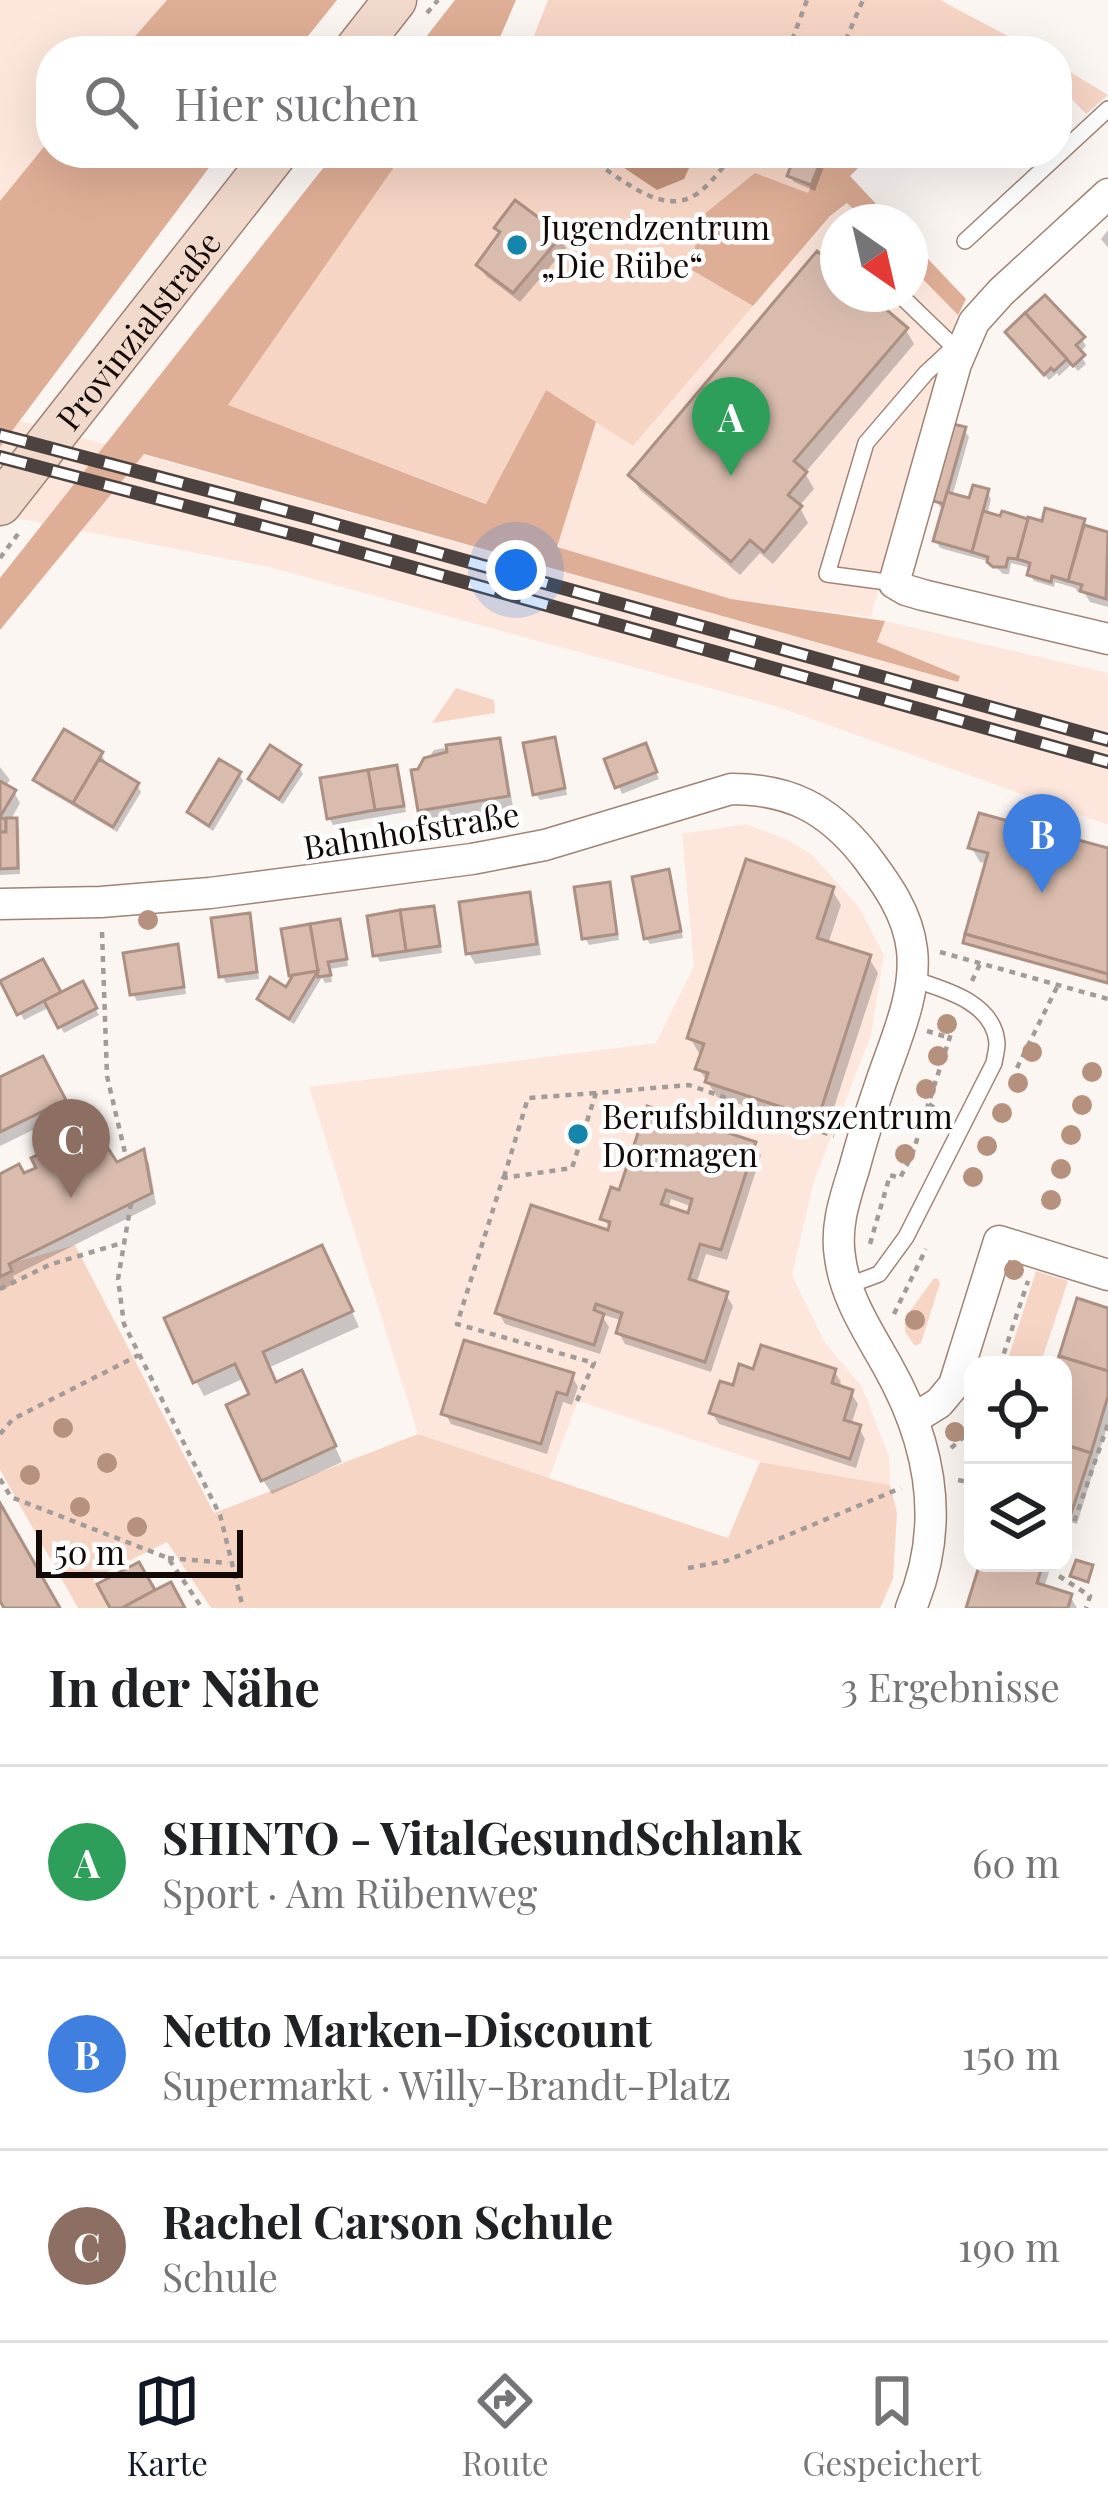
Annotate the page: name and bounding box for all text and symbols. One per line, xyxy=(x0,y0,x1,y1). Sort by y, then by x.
search box xyxy=(36,36,1072,168)
icon: search xyxy=(78,69,144,135)
text: Hier suchen xyxy=(174,72,419,132)
place label: Jugendzentrum „Die Rübe“ xyxy=(540,204,770,286)
north arrow xyxy=(820,204,928,312)
street label: Provinzialstraße xyxy=(45,221,229,438)
marker: Jugendzentrum „Die Rübe“ xyxy=(504,232,530,258)
pin: A xyxy=(692,377,770,476)
your location xyxy=(486,540,546,600)
street label: Bahnhofstraße xyxy=(300,790,522,868)
pin: B xyxy=(1003,794,1081,893)
place label: Berufsbildungszentrum Dormagen xyxy=(602,1093,953,1175)
pin: C xyxy=(32,1099,110,1198)
marker: Berufsbildungszentrum Dormagen xyxy=(565,1121,591,1147)
map controls xyxy=(964,1356,1072,1572)
button: locate xyxy=(964,1356,1072,1464)
button: layers xyxy=(964,1464,1072,1572)
scale bar xyxy=(36,1524,243,1577)
text: 50 m xyxy=(54,1529,125,1573)
text: In der Nähe xyxy=(48,1652,320,1720)
text: 3 Ergebnisse xyxy=(840,1660,1060,1712)
text: SHINTO - VitalGesundSchlank xyxy=(162,1806,802,1866)
text: A xyxy=(74,1836,100,1888)
text: 60 m xyxy=(972,1836,1060,1888)
text: Sport · Am Rübenweg xyxy=(162,1866,537,1918)
text: Netto Marken-Discount xyxy=(162,1998,652,2058)
text: B xyxy=(74,2028,100,2080)
text: 150 m xyxy=(962,2028,1060,2080)
text: Supermarkt · Willy-Brandt-Platz xyxy=(162,2058,731,2110)
text: Rachel Carson Schule xyxy=(162,2190,613,2250)
text: C xyxy=(73,2220,101,2272)
text: 190 m xyxy=(958,2220,1060,2272)
text: Schule xyxy=(162,2250,278,2302)
tab: Karte xyxy=(127,2368,208,2484)
tab: Route xyxy=(462,2368,549,2484)
tab: Gespeichert xyxy=(802,2368,981,2484)

